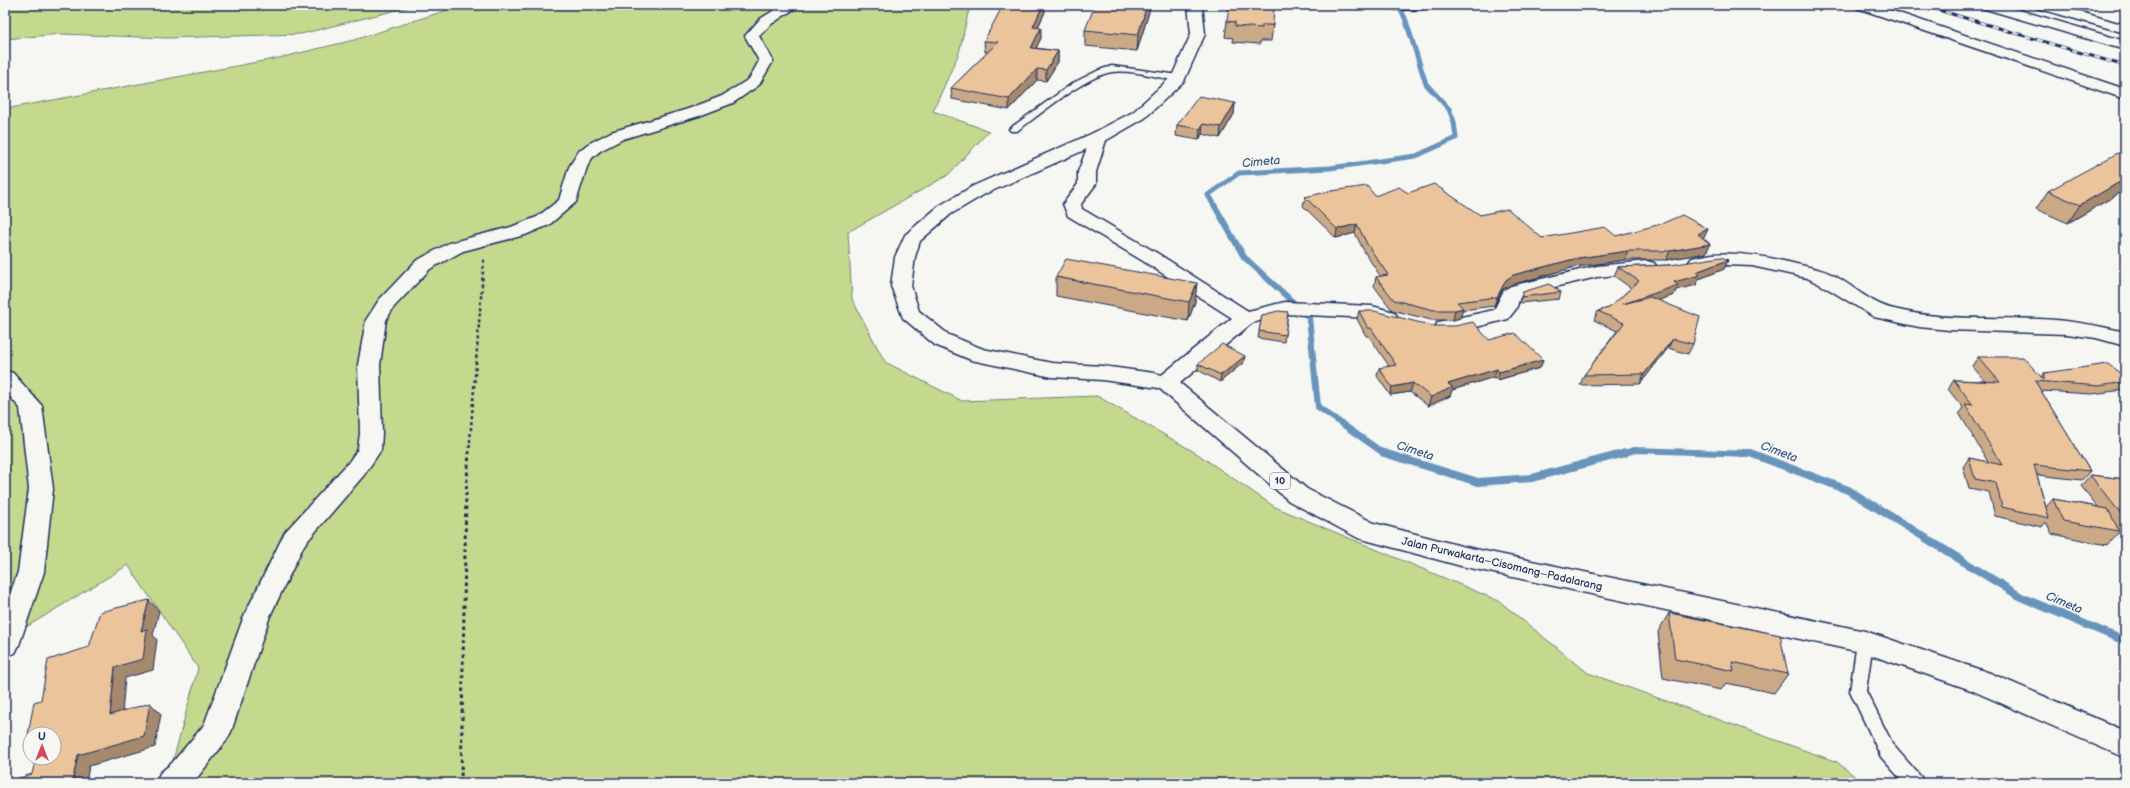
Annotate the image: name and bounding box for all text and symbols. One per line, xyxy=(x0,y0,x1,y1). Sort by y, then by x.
water label: Cimeta xyxy=(1241,153,1281,171)
water label: Cimeta xyxy=(1394,438,1436,464)
water label: Cimeta xyxy=(1758,438,1800,466)
road number: 10 xyxy=(1270,473,1290,489)
street label: Jalan Purwakarta–Cisomang–Padalarang xyxy=(1400,535,1604,593)
water label: Cimeta xyxy=(2043,589,2085,617)
north arrow xyxy=(22,726,62,766)
text: U xyxy=(38,730,46,743)

